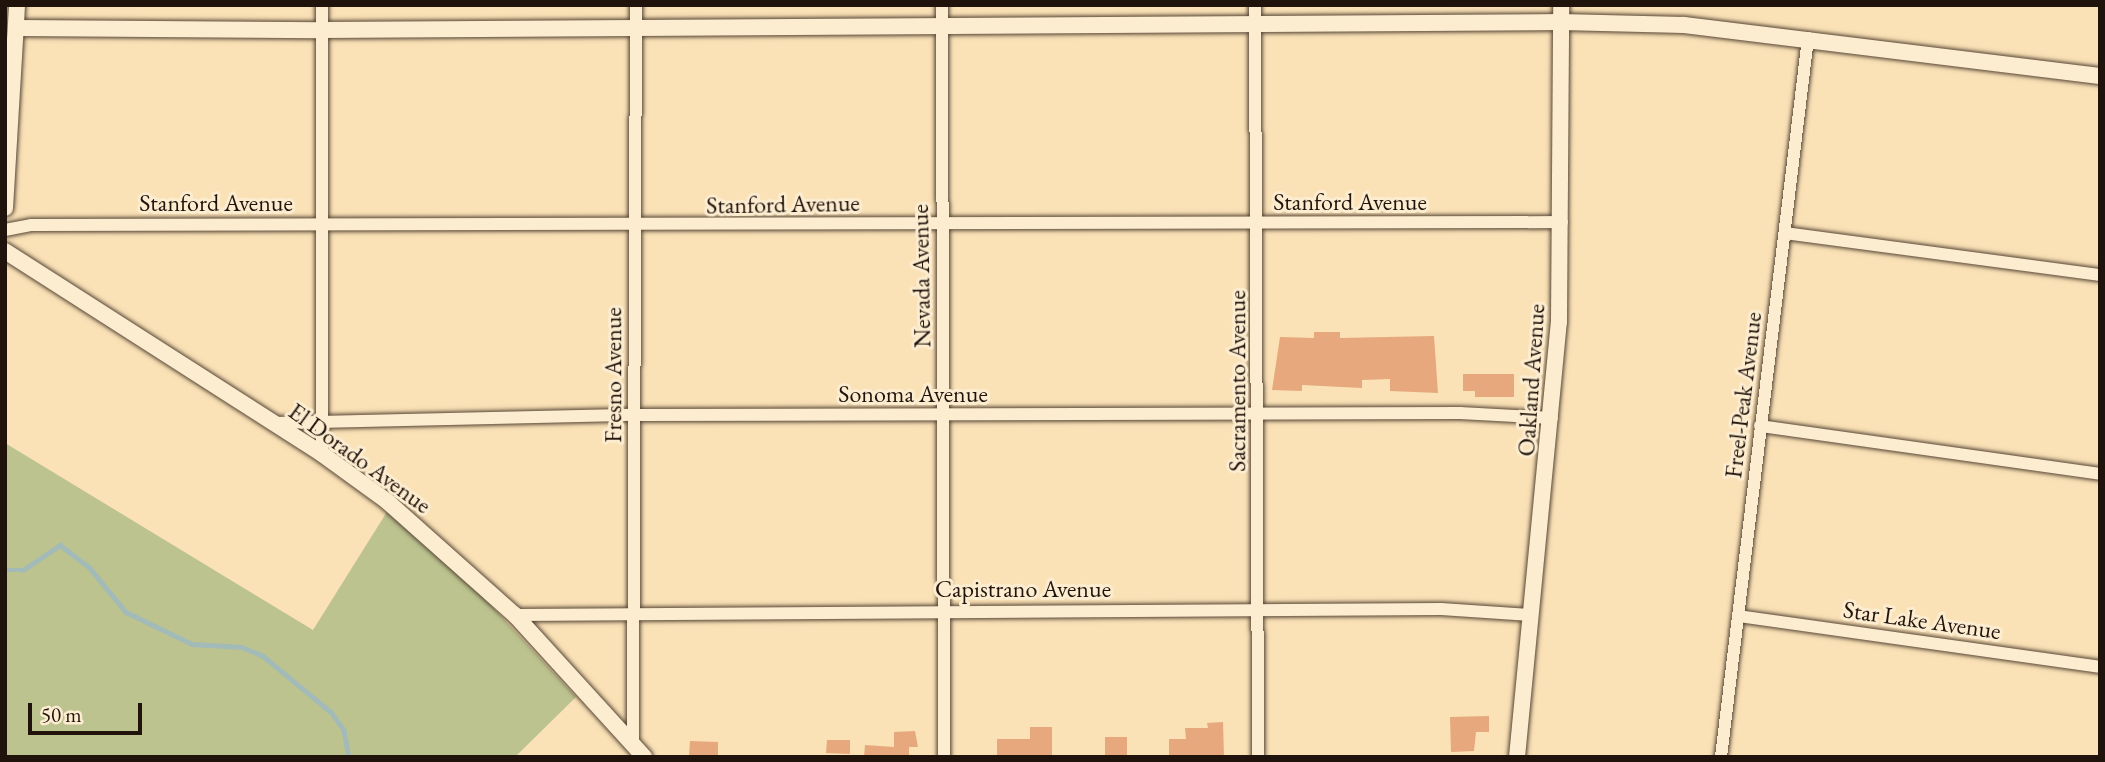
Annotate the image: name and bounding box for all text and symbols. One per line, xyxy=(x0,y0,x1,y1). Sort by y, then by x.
street label: Stanford Avenue xyxy=(706,188,860,220)
street label: Stanford Avenue xyxy=(1273,188,1427,216)
street label: Stanford Avenue xyxy=(139,189,293,217)
street label: Nevada Avenue xyxy=(905,204,937,348)
street label: Sacramento Avenue xyxy=(1223,290,1251,472)
street label: Oakland Avenue xyxy=(1511,303,1551,457)
street label: Fresno Avenue xyxy=(599,307,627,443)
street label: Freel-Peak Avenue xyxy=(1719,310,1767,480)
street label: Sonoma Avenue xyxy=(838,380,988,408)
street label: El Dorado Avenue xyxy=(283,397,437,519)
street label: Capistrano Avenue xyxy=(935,575,1111,603)
street label: Star Lake Avenue xyxy=(1841,595,2003,645)
scale bar xyxy=(32,688,145,732)
text: 50 m xyxy=(41,701,82,728)

